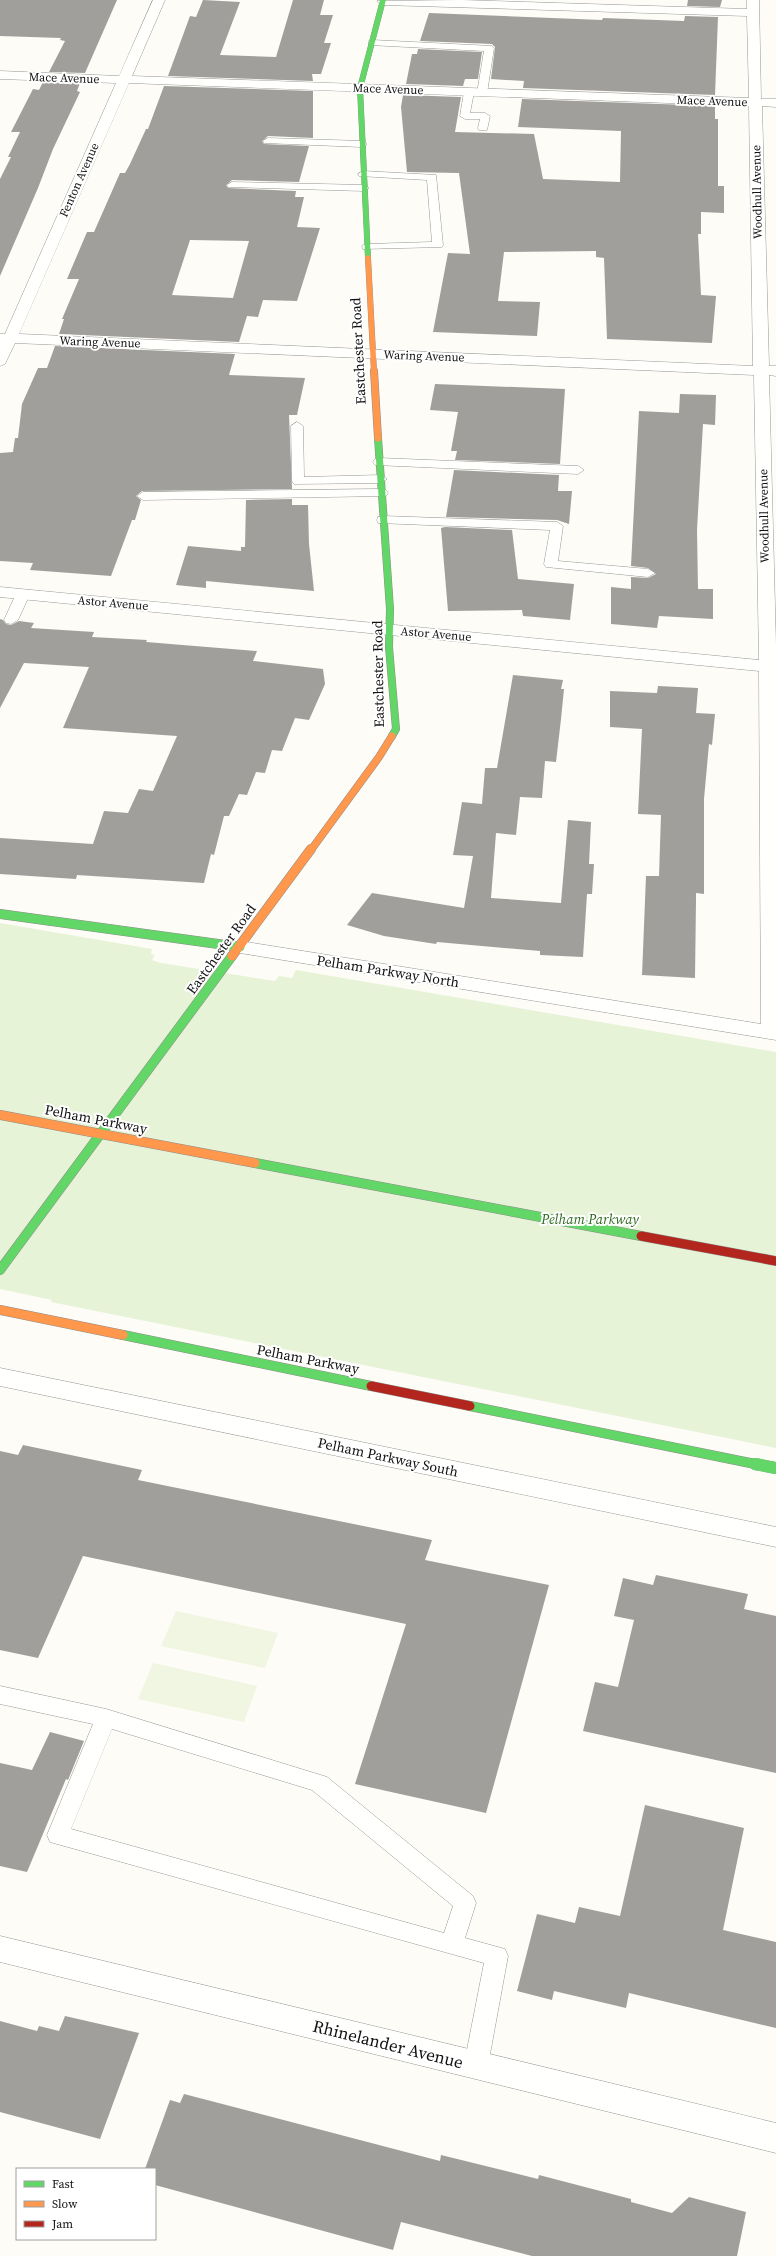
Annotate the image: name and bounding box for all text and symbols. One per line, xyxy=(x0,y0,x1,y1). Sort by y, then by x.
street label: Mace Avenue xyxy=(28,69,100,87)
street label: Mace Avenue xyxy=(352,80,424,98)
street label: Mace Avenue xyxy=(676,92,748,110)
street label: Fenton Avenue xyxy=(55,140,103,220)
street label: Woodhull Avenue xyxy=(748,145,766,239)
street label: Eastchester Road xyxy=(345,297,371,405)
street label: Waring Avenue xyxy=(59,333,141,351)
street label: Waring Avenue xyxy=(383,347,465,365)
street label: Woodhull Avenue xyxy=(755,469,773,563)
street label: Astor Avenue xyxy=(77,592,149,614)
street label: Eastchester Road xyxy=(367,620,389,728)
street label: Astor Avenue xyxy=(400,623,472,645)
street label: Eastchester Road xyxy=(181,900,261,998)
street label: Pelham Parkway North xyxy=(315,950,461,992)
street label: Pelham Parkway xyxy=(43,1099,150,1139)
park label: Pelham Parkway xyxy=(540,1209,639,1229)
street label: Pelham Parkway xyxy=(255,1339,362,1379)
street label: Pelham Parkway South xyxy=(316,1432,460,1482)
street label: Rhinelander Avenue xyxy=(310,2014,466,2074)
legend xyxy=(16,2168,156,2240)
text: Fast xyxy=(52,2176,74,2192)
text: Slow xyxy=(52,2196,78,2212)
text: Jam xyxy=(51,2216,73,2232)

